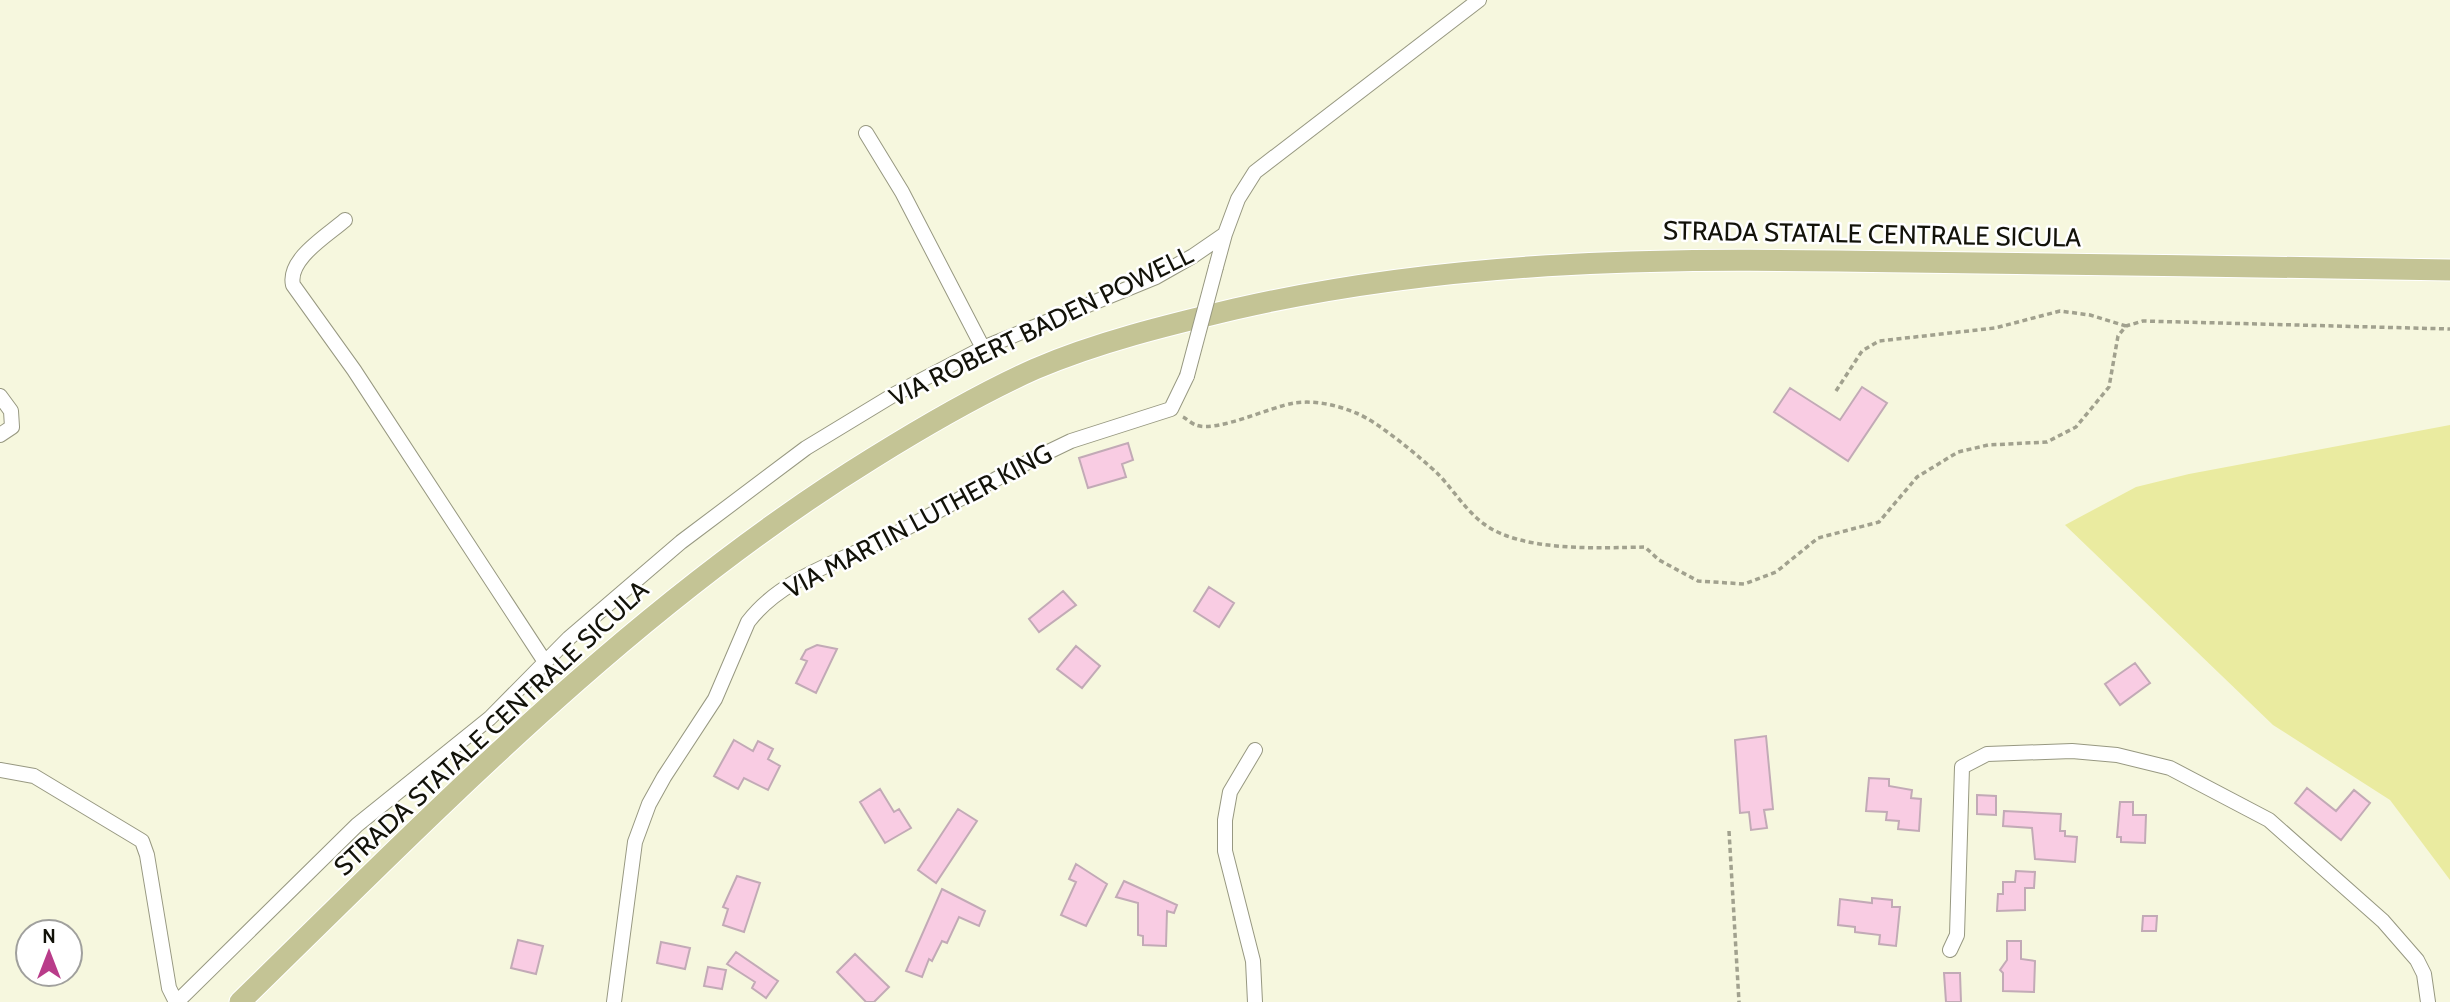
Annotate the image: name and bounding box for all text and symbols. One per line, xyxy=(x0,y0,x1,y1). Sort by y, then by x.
street label: STRADA STATALE CENTRALE SICULA xyxy=(1663,214,2081,254)
street label: VIA ROBERT BADEN POWELL xyxy=(884,238,1198,414)
street label: VIA MARTIN LUTHER KING xyxy=(779,437,1057,605)
street label: STRADA STATALE CENTRALE SICULA xyxy=(327,574,655,882)
north arrow xyxy=(14,918,84,988)
text: N xyxy=(42,925,56,948)

